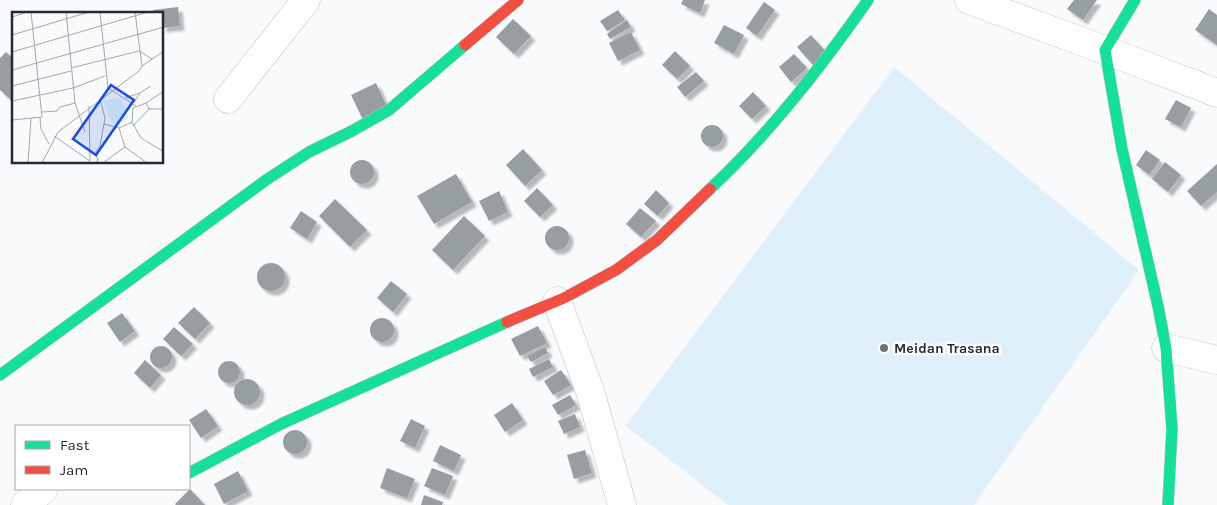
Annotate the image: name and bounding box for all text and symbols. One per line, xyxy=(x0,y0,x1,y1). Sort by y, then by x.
inset map xyxy=(12,12,164,164)
place label: Meidan Trasana xyxy=(894,340,1000,357)
marker: Meidan Trasana xyxy=(878,342,890,354)
legend xyxy=(15,425,190,490)
text: Fast xyxy=(60,436,90,454)
text: Jam xyxy=(60,461,88,479)

